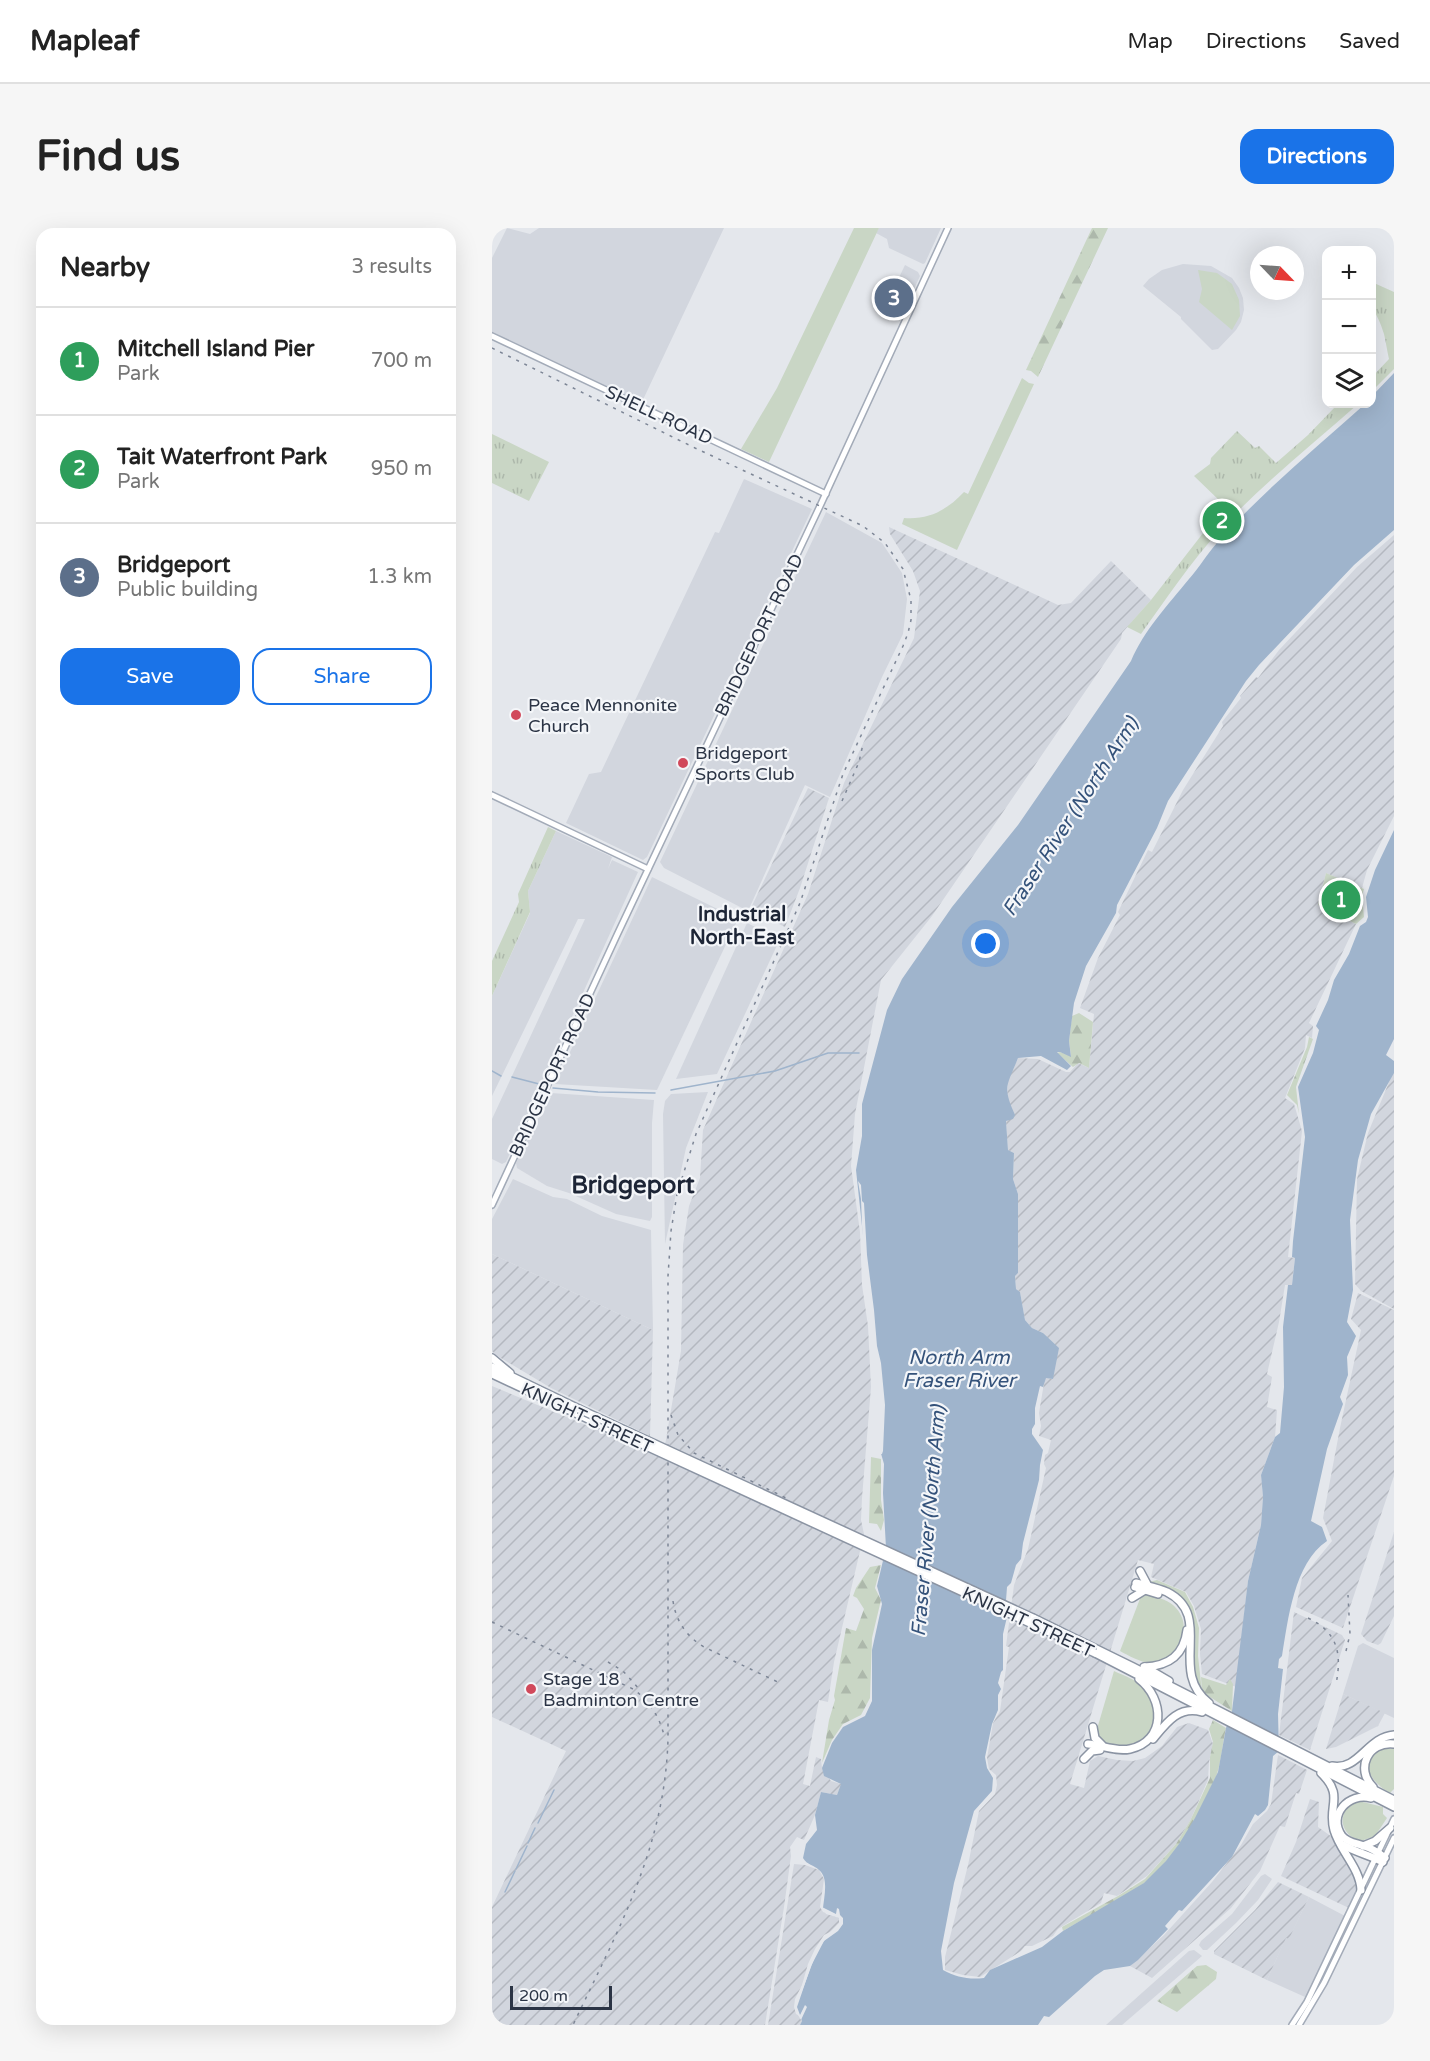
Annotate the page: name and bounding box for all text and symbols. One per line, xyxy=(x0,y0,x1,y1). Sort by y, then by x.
text: Mapleaf xyxy=(30,24,139,58)
text: Map xyxy=(1127,29,1173,54)
text: Directions xyxy=(1206,29,1306,54)
text: Saved xyxy=(1339,29,1400,54)
button: Directions xyxy=(1240,129,1394,184)
text: Find us xyxy=(36,131,180,182)
north arrow xyxy=(1250,246,1304,300)
map controls xyxy=(1322,246,1376,408)
button: + xyxy=(1322,246,1376,300)
text: Nearby xyxy=(60,252,150,283)
text: 3 results xyxy=(352,255,432,279)
pin: 3 xyxy=(874,276,914,320)
button: − xyxy=(1322,300,1376,354)
text: Mitchell Island Pier xyxy=(117,336,314,362)
text: 1 xyxy=(73,349,86,373)
text: 700 m xyxy=(371,349,432,373)
button: layers xyxy=(1322,354,1376,408)
text: Park xyxy=(117,362,160,386)
street label: SHELL ROAD xyxy=(602,381,716,449)
text: Tait Waterfront Park xyxy=(117,444,327,470)
text: 2 xyxy=(73,457,86,481)
text: 950 m xyxy=(371,457,432,481)
text: Park xyxy=(117,470,160,494)
pin: 2 xyxy=(1202,498,1242,544)
street label: BRIDGEPORT ROAD xyxy=(710,550,808,720)
text: Bridgeport xyxy=(117,552,230,578)
text: 3 xyxy=(73,565,86,589)
text: 1.3 km xyxy=(367,565,432,589)
text: Public building xyxy=(117,578,258,602)
button: Save xyxy=(60,648,240,705)
button: Share xyxy=(252,648,432,705)
place label: Peace Mennonite Church xyxy=(528,694,677,737)
marker: Peace Mennonite Church xyxy=(509,708,523,722)
water label: Fraser River (North Arm) xyxy=(998,712,1145,921)
place label: Bridgeport Sports Club xyxy=(695,742,795,785)
marker: Bridgeport Sports Club xyxy=(676,756,690,770)
pin: 1 xyxy=(1322,878,1360,922)
district label: Industrial North-East xyxy=(690,903,795,950)
your location xyxy=(971,929,1000,958)
street label: BRIDGEPORT ROAD xyxy=(504,990,600,1160)
district label: Bridgeport xyxy=(571,1171,696,1200)
water label: North Arm Fraser River xyxy=(903,1346,1018,1393)
street label: KNIGHT STREET xyxy=(518,1378,656,1458)
water label: Fraser River (North Arm) xyxy=(907,1403,951,1638)
street label: KNIGHT STREET xyxy=(959,1582,1097,1662)
place label: Stage 18 Badminton Centre xyxy=(543,1668,699,1711)
marker: Stage 18 Badminton Centre xyxy=(524,1682,538,1696)
scale bar xyxy=(510,1983,612,2010)
text: 200 m xyxy=(519,1986,568,2006)

